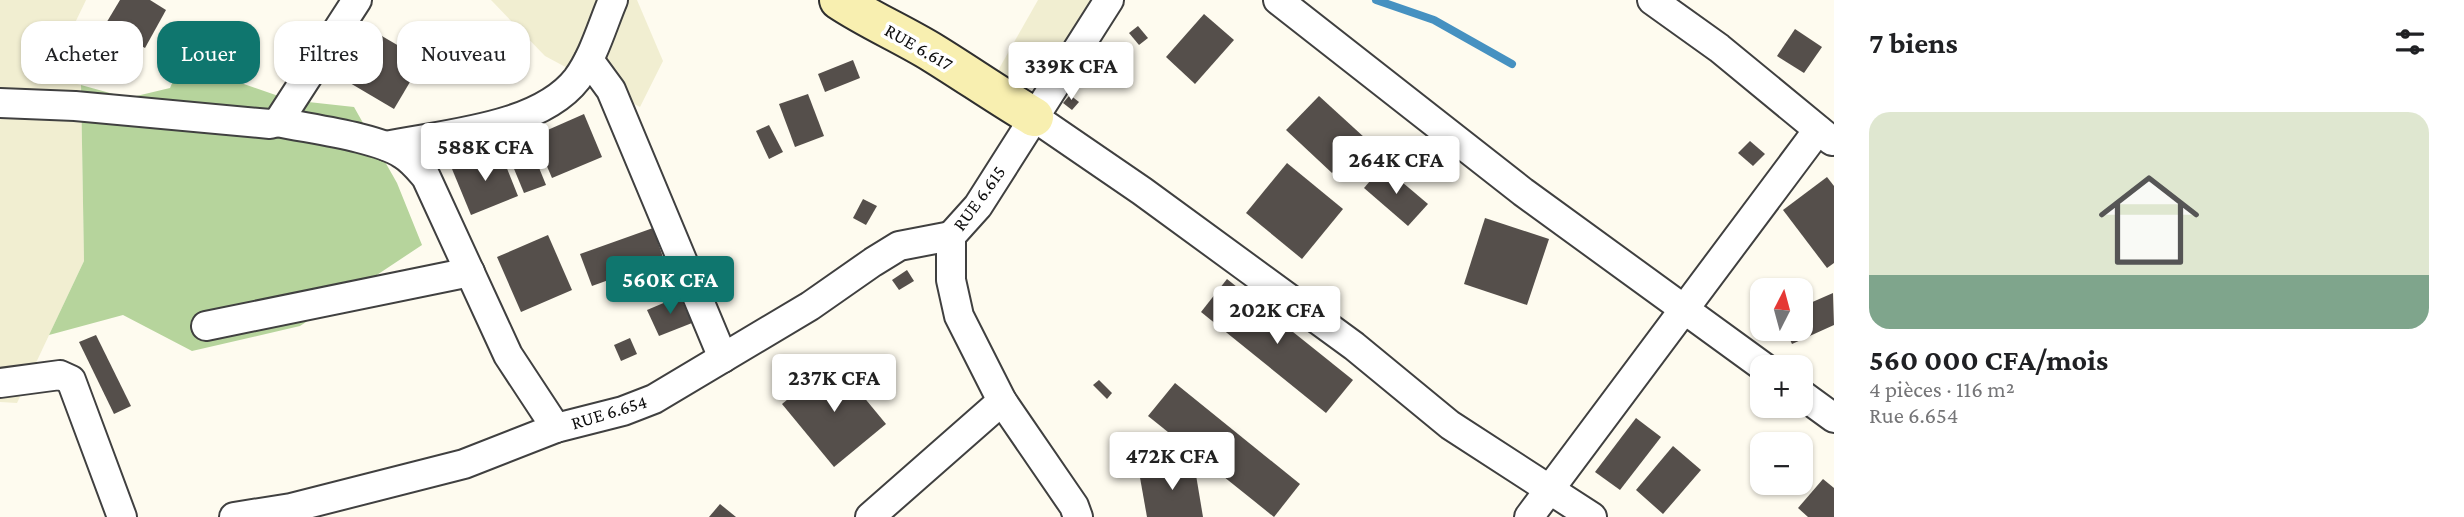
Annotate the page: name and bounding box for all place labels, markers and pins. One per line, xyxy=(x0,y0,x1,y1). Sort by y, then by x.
pin: 339K CFA xyxy=(999,42,1143,102)
pin: 588K CFA xyxy=(413,124,557,183)
pin: 264K CFA xyxy=(1324,136,1468,196)
pin: 560K CFA xyxy=(598,256,742,316)
pin: 202K CFA xyxy=(1205,286,1349,346)
pin: 237K CFA xyxy=(762,354,906,414)
pin: 472K CFA xyxy=(1100,433,1244,492)

